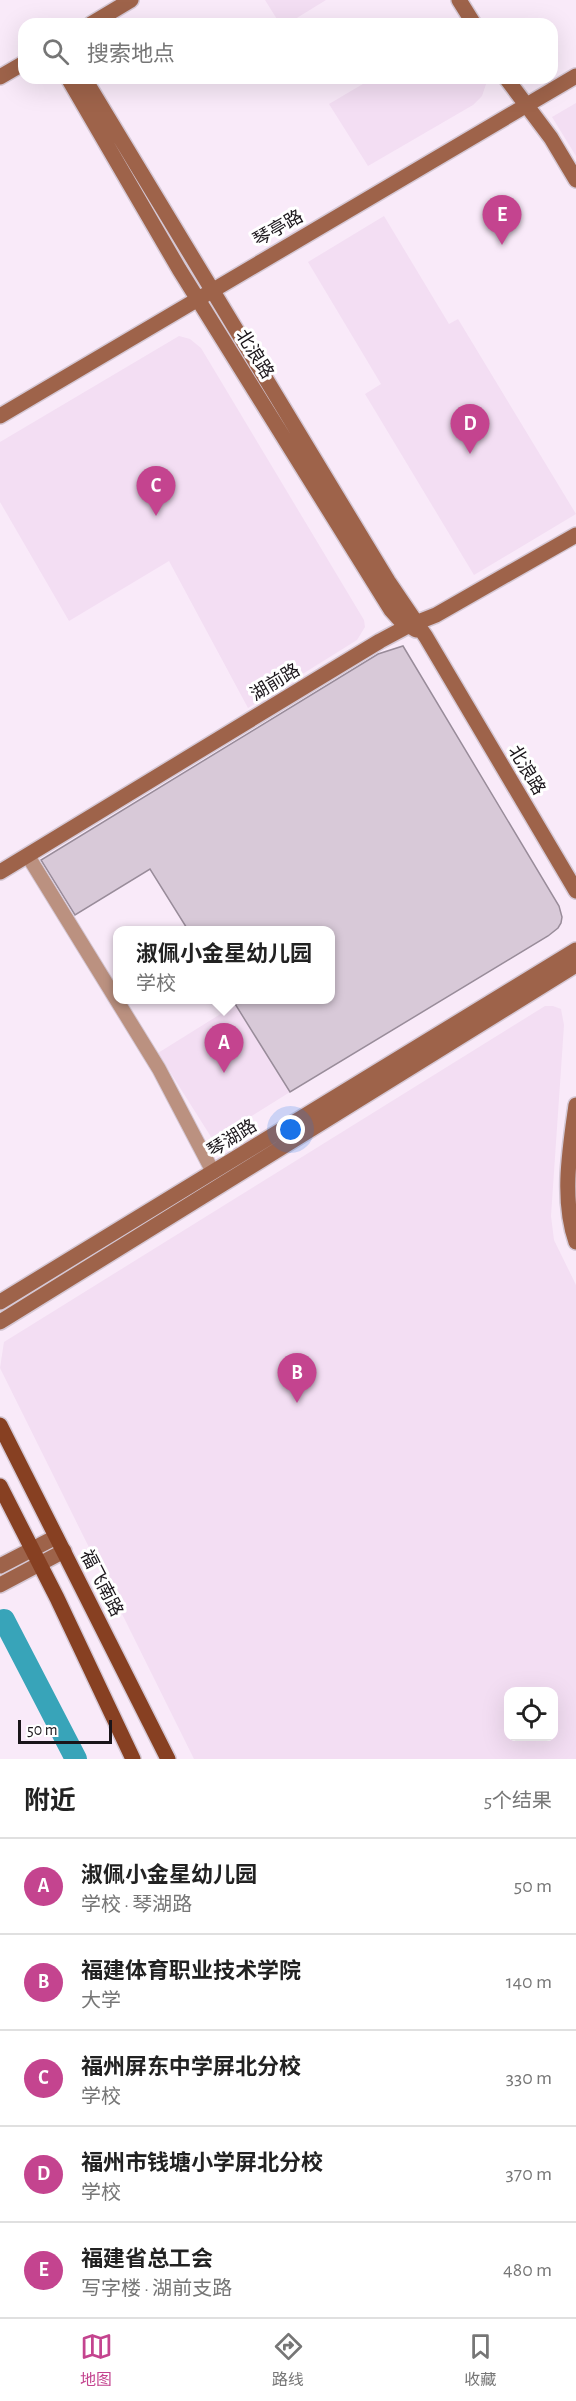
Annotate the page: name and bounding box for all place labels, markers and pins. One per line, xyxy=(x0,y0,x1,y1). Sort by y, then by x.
pin: E xyxy=(482,196,522,245)
pin: D xyxy=(450,404,490,454)
pin: C xyxy=(136,466,176,516)
pin: A xyxy=(204,1024,244,1073)
pin: B xyxy=(278,1354,316,1403)

